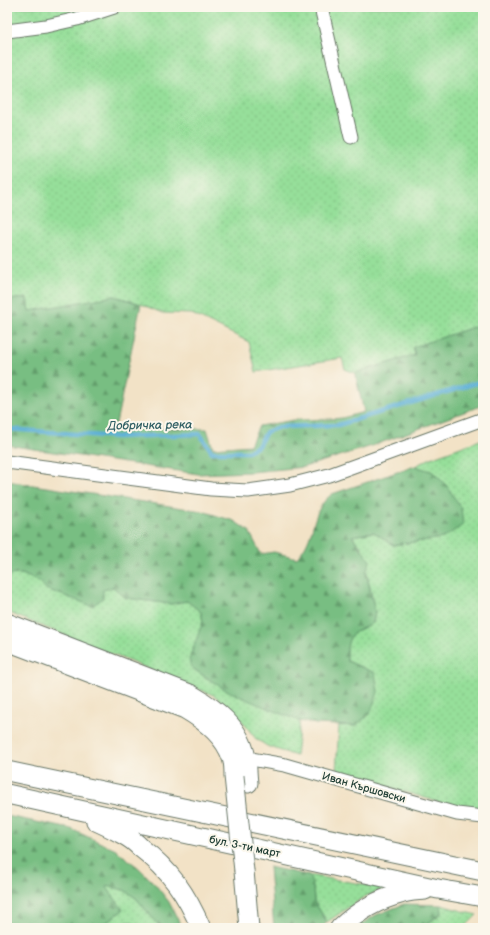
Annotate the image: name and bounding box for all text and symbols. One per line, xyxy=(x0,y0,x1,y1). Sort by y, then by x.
water label: Добричка река xyxy=(107,417,192,434)
street label: Иван Кършовски xyxy=(321,769,407,806)
street label: бул. 3-ти март xyxy=(208,833,282,860)

